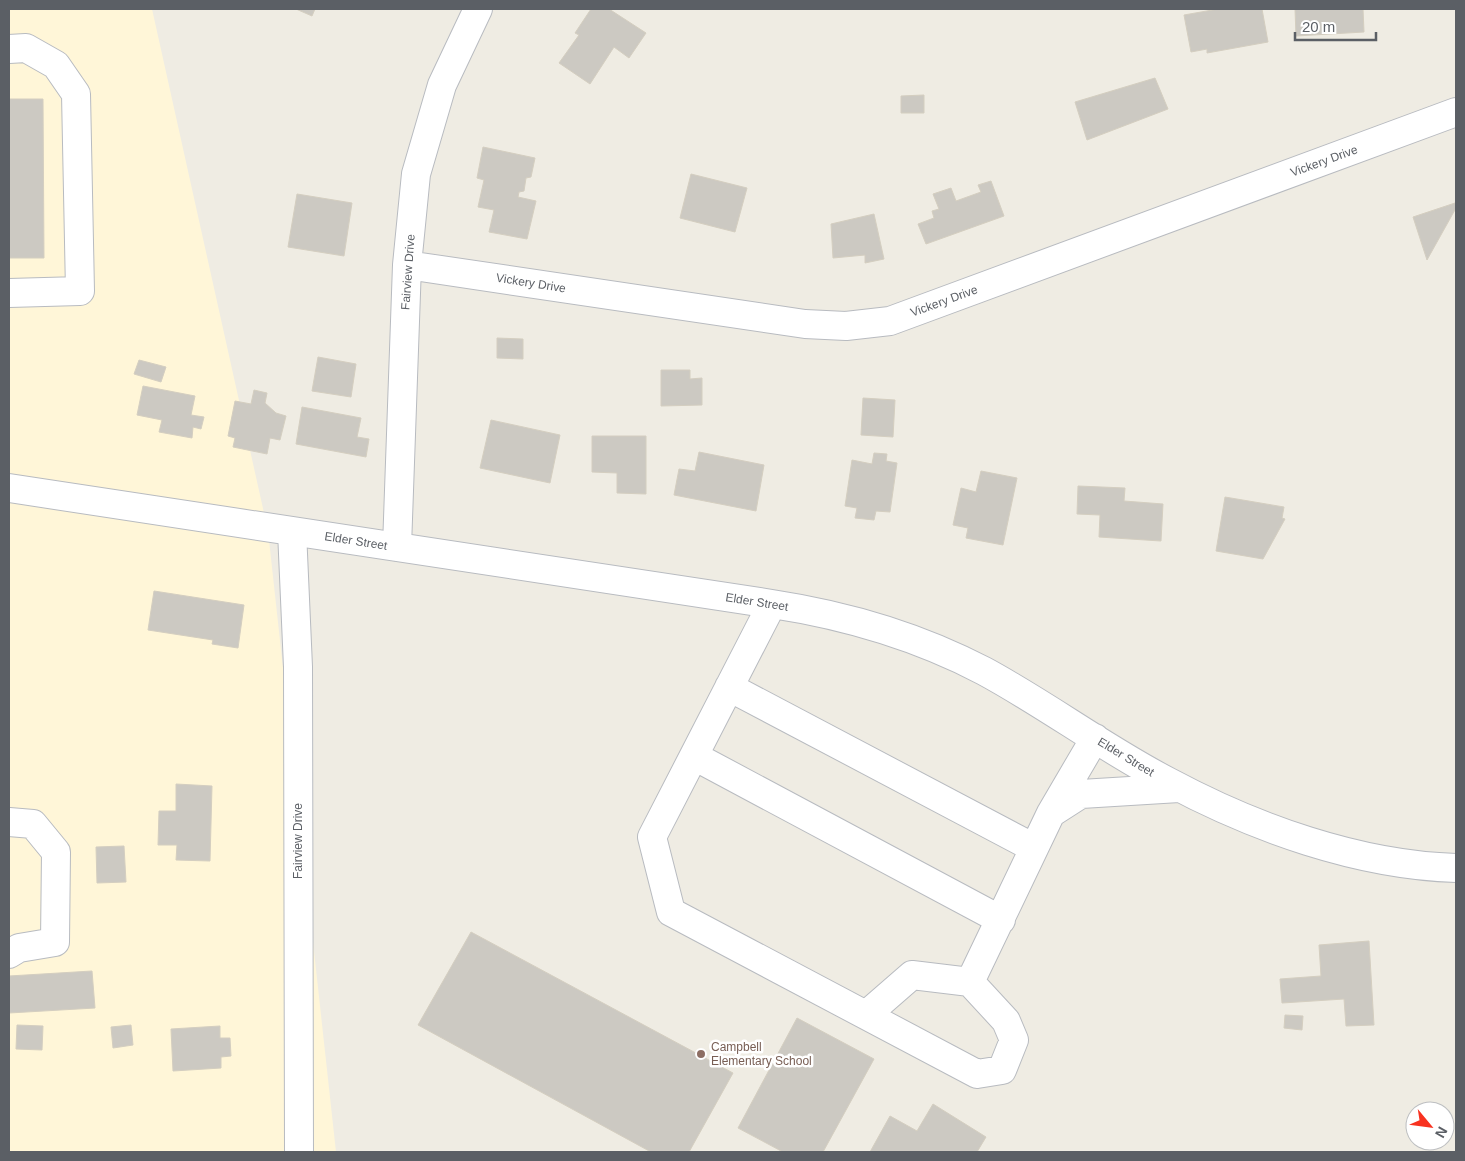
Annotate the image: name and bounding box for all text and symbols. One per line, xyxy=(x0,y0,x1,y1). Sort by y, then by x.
scale bar xyxy=(1295,10,1376,42)
text: 20 m xyxy=(1302,18,1335,35)
street label: Vickery Drive xyxy=(1288,142,1360,180)
street label: Fairview Drive xyxy=(398,233,418,310)
street label: Vickery Drive xyxy=(495,271,567,295)
street label: Vickery Drive xyxy=(908,282,980,320)
street label: Elder Street xyxy=(324,529,389,553)
street label: Elder Street xyxy=(725,590,790,614)
street label: Elder Street xyxy=(1095,735,1157,780)
street label: Fairview Drive xyxy=(291,803,305,879)
place label: Campbell Elementary School xyxy=(711,1040,812,1068)
marker: Campbell Elementary School xyxy=(695,1048,707,1060)
north arrow xyxy=(1405,1101,1455,1151)
text: N xyxy=(1432,1124,1451,1141)

